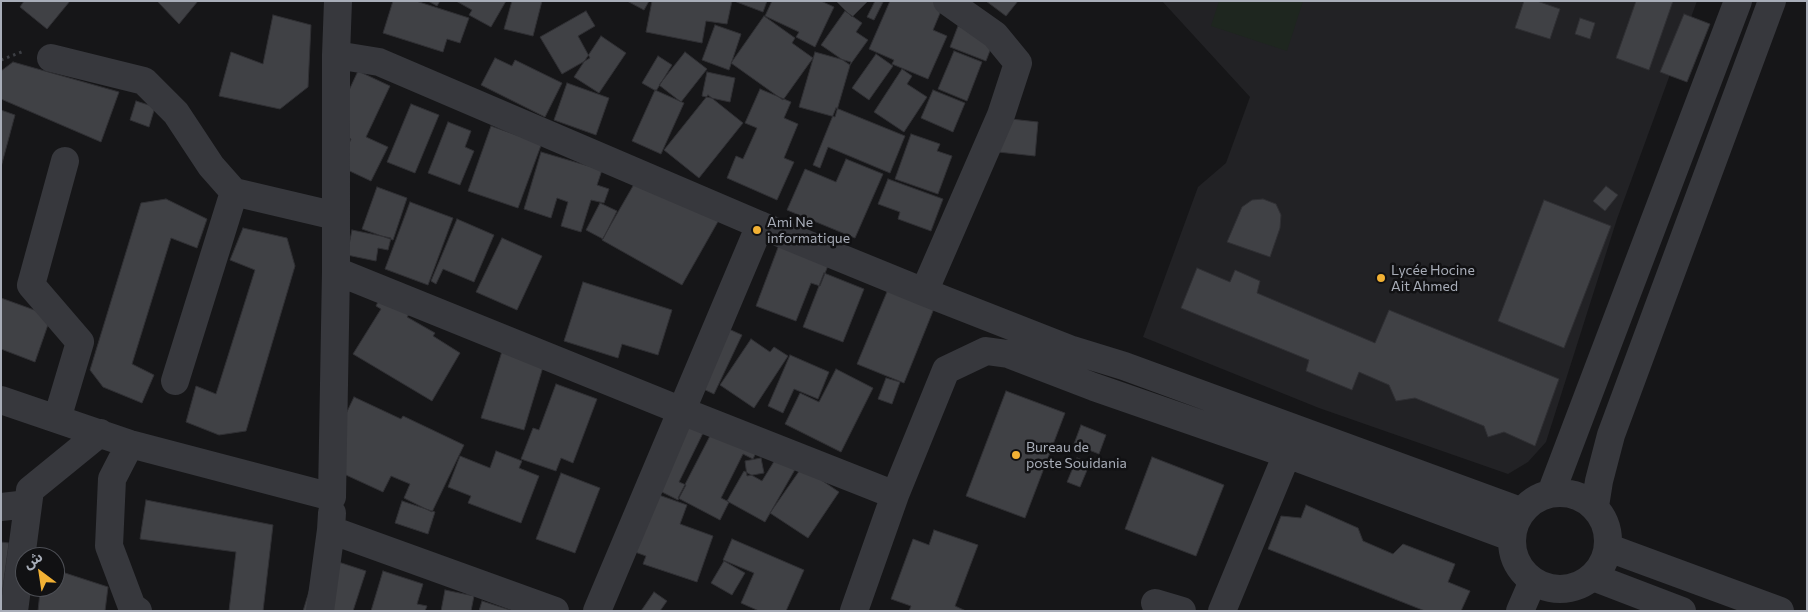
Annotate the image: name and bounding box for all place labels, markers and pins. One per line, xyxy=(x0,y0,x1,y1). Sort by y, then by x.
place label: Ami Ne informatique xyxy=(767,214,850,246)
marker: Ami Ne informatique xyxy=(751,224,763,236)
place label: Lycée Hocine Ait Ahmed xyxy=(1391,262,1475,294)
marker: Lycée Hocine Ait Ahmed xyxy=(1375,272,1387,284)
place label: Bureau de poste Souidania xyxy=(1026,439,1127,472)
marker: Bureau de poste Souidania xyxy=(1010,449,1022,461)

